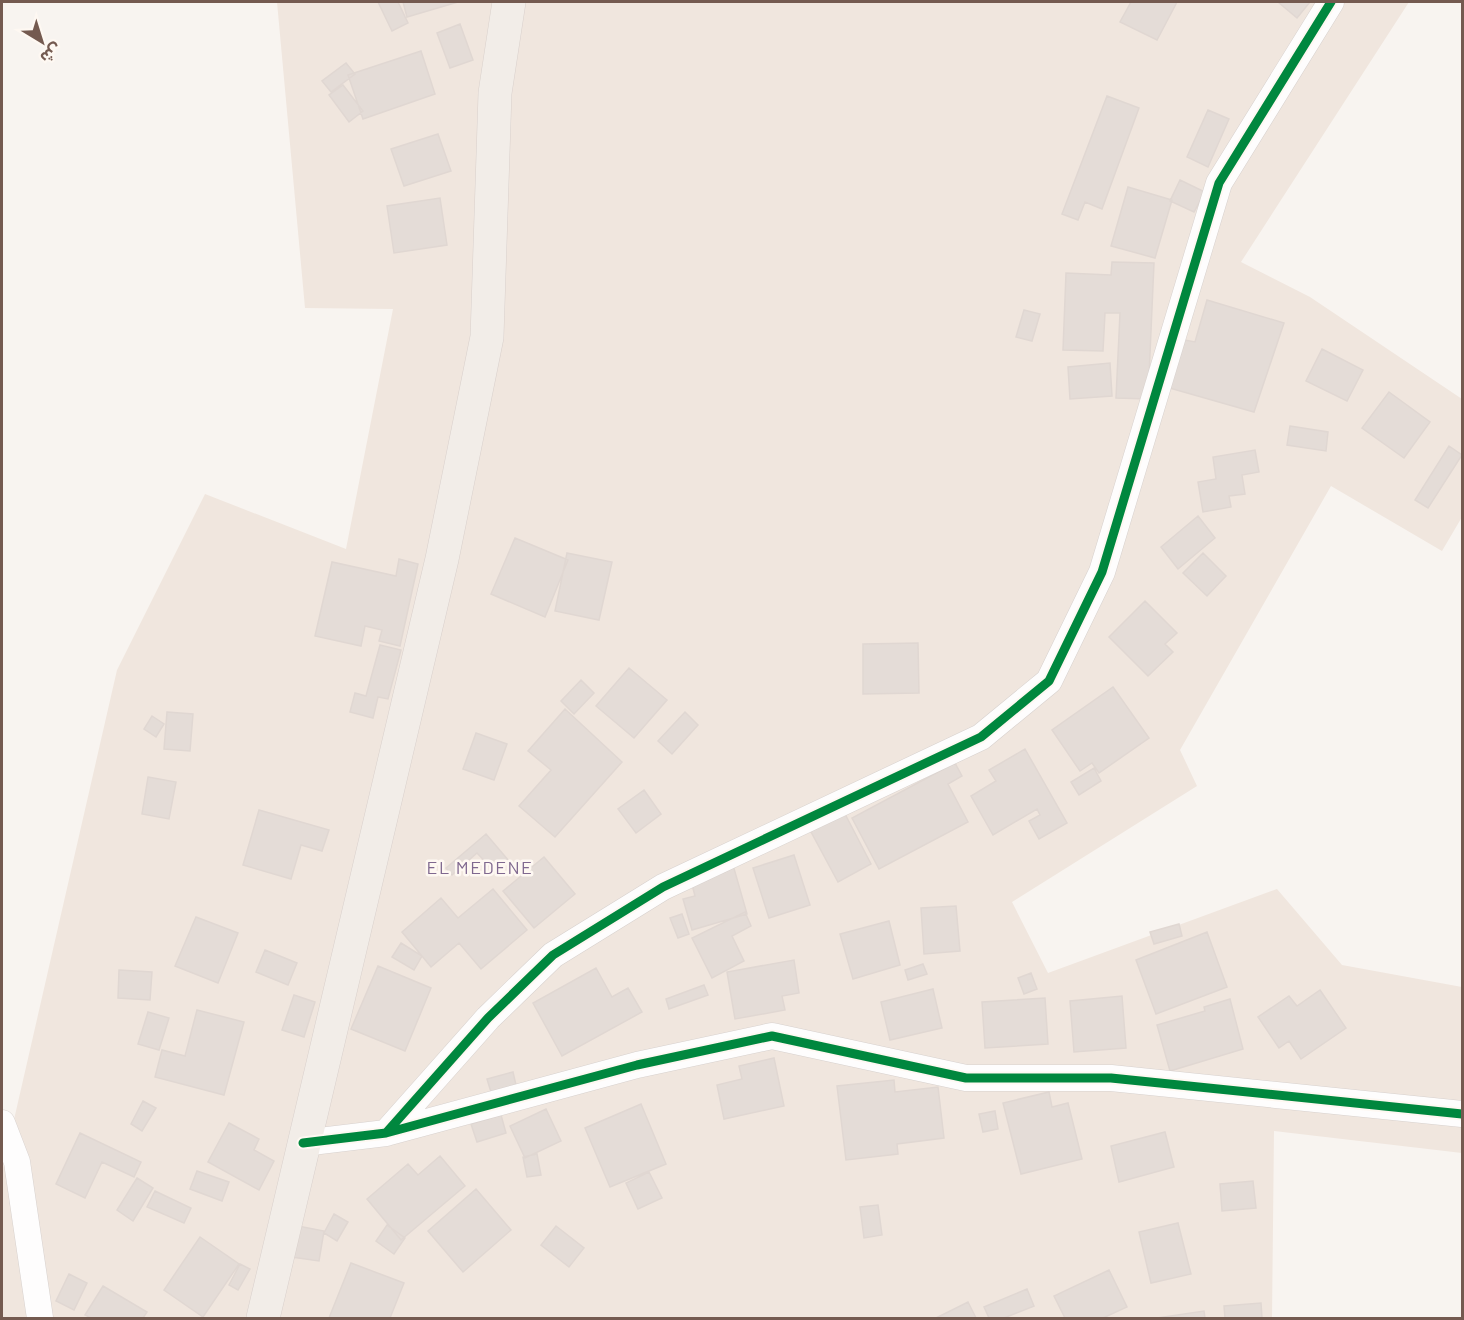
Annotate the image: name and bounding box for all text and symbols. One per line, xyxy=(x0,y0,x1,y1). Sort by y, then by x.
north arrow xyxy=(12,12,72,72)
text: ش xyxy=(36,39,66,68)
district label: EL MEDENE xyxy=(427,856,533,878)

